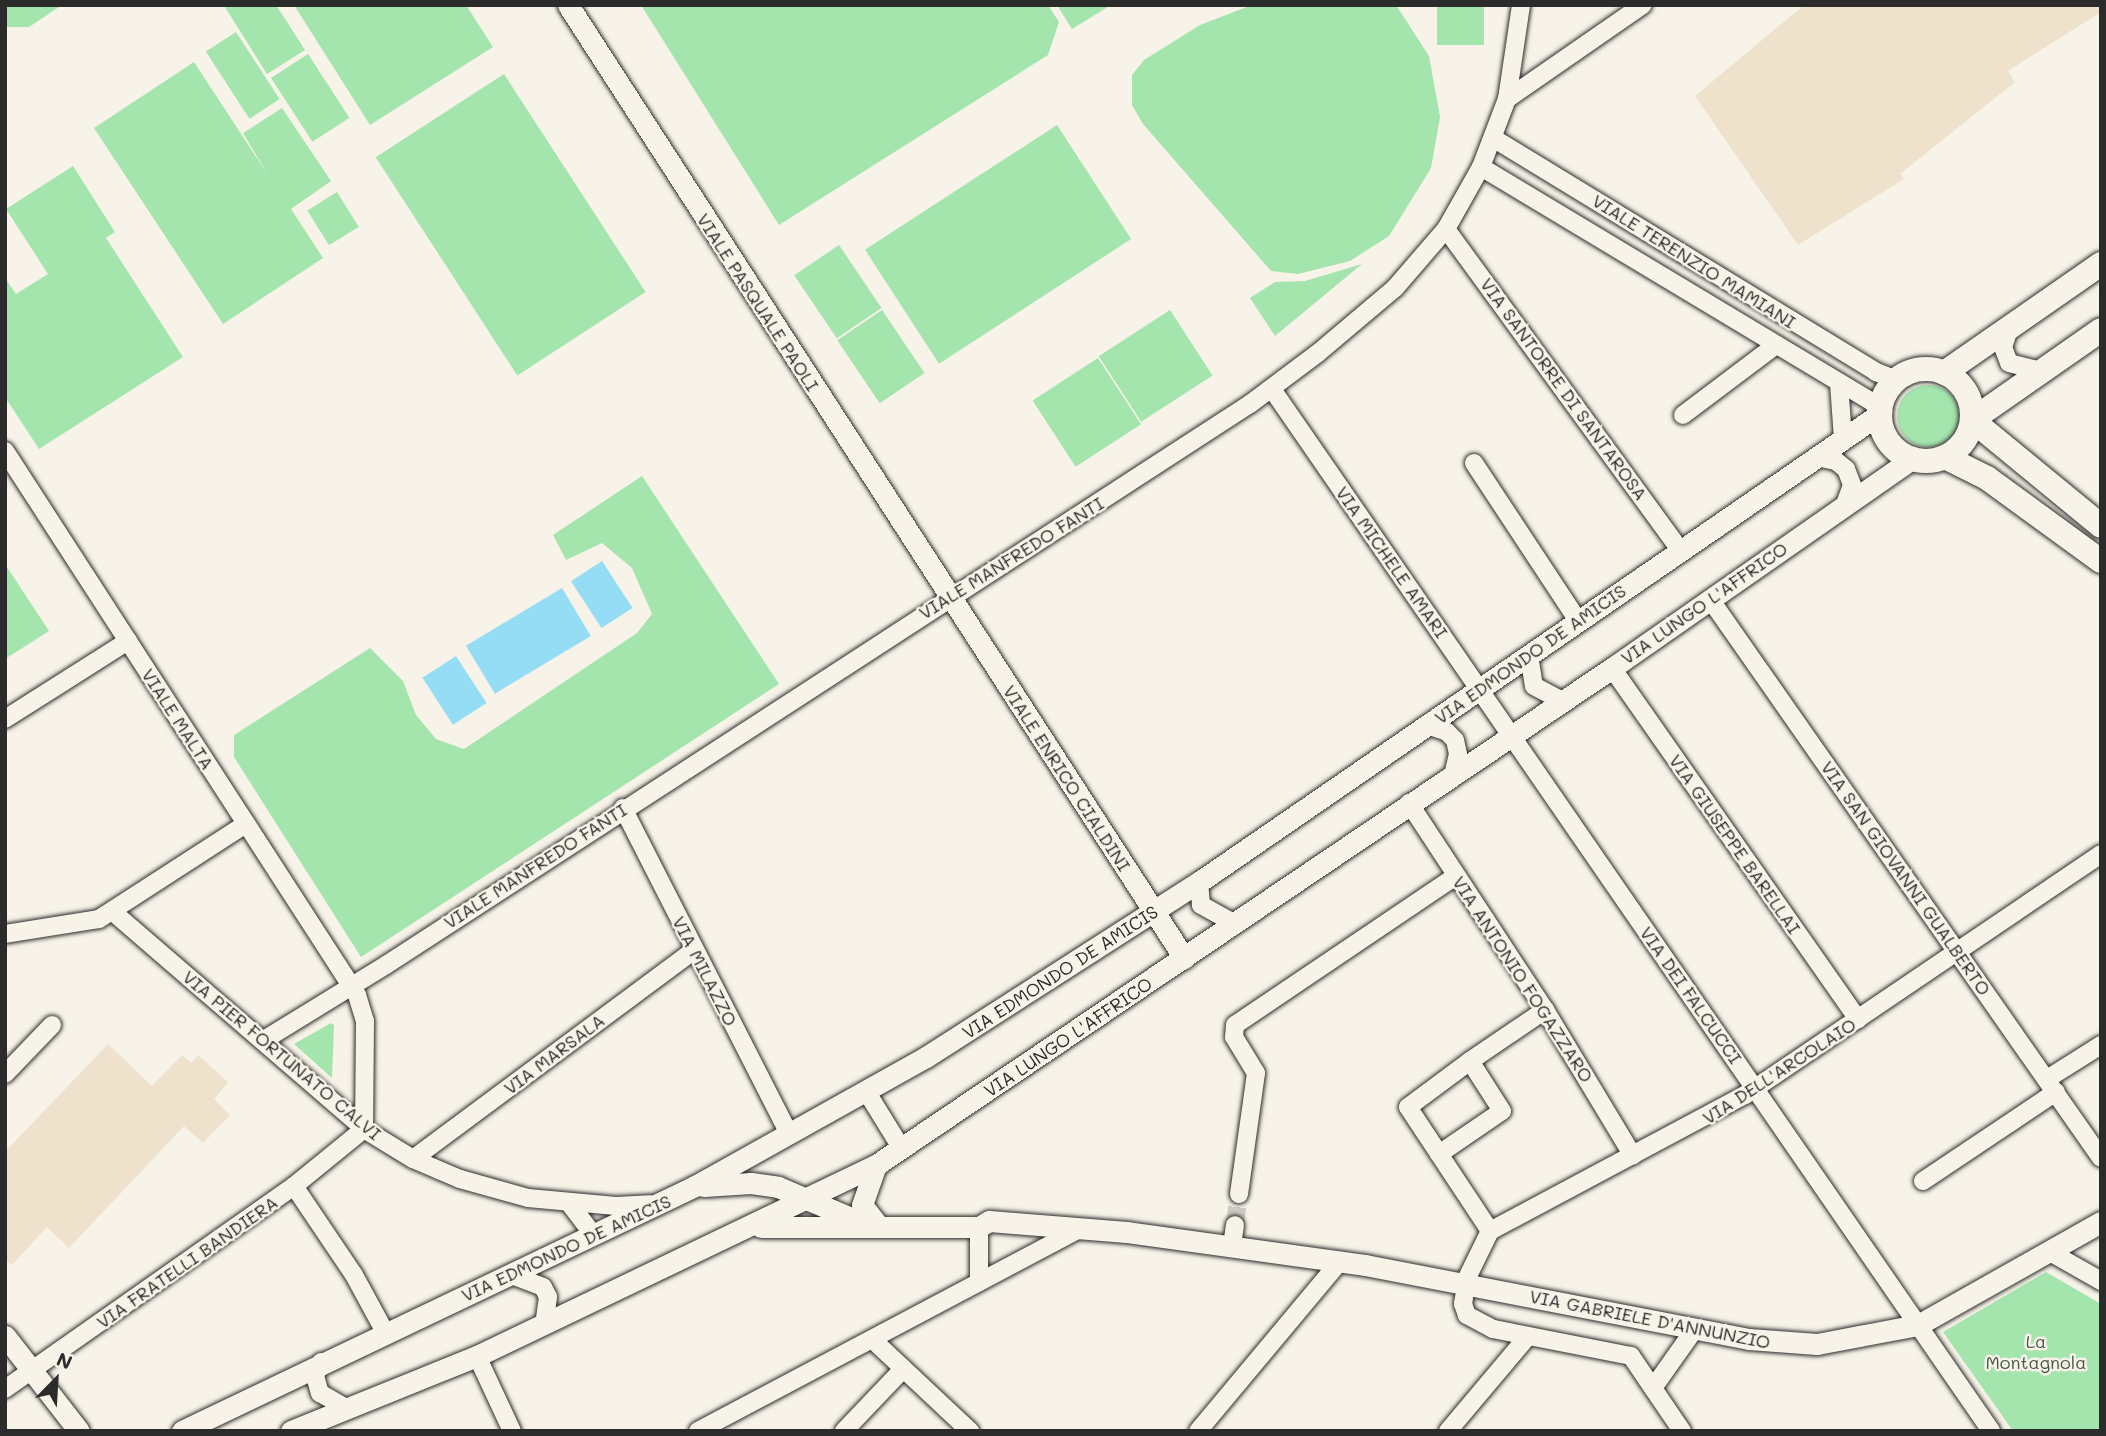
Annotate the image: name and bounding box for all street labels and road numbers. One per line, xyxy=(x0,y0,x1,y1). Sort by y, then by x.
street label: VIALE TERENZIO MAMIANI xyxy=(1588,189,1800,333)
street label: VIALE PASQUALE PAOLI xyxy=(692,209,824,395)
street label: VIA SANTORRE DI SANTAROSA xyxy=(1476,274,1652,504)
street label: VIA MICHELE AMARI xyxy=(1331,482,1453,642)
street label: VIALE MANFREDO FANTI xyxy=(915,492,1107,624)
street label: VIA LUNGO L'AFFRICO xyxy=(1617,537,1791,669)
street label: VIA EDMONDO DE AMICIS xyxy=(1430,580,1630,728)
street label: VIALE MALTA xyxy=(137,664,219,774)
street label: VIALE ENRICO CIALDINI xyxy=(999,681,1135,875)
street label: VIA GIUSEPPE BARELLAI xyxy=(1665,750,1805,938)
street label: VIA SAN GIOVANNI GUALBERTO xyxy=(1817,757,1995,999)
street label: VIALE MANFREDO FANTI xyxy=(440,799,630,933)
street label: VIA ANTONIO FOGAZZARO xyxy=(1448,872,1598,1086)
street label: VIA EDMONDO DE AMICIS xyxy=(958,901,1162,1043)
street label: VIA MILAZZO xyxy=(668,912,742,1030)
street label: VIA DEI FALCUCCI xyxy=(1636,922,1746,1068)
street label: VIA PIER FORTUNATO CALVI xyxy=(179,966,385,1144)
street label: VIA LUNGO L'AFFRICO xyxy=(980,973,1156,1101)
street label: VIA MARSALA xyxy=(499,1009,609,1099)
street label: VIA DELL'ARCOLAIO xyxy=(1698,1013,1860,1129)
street label: VIA EDMONDO DE AMICIS xyxy=(458,1190,674,1306)
street label: VIA FRATELLI BANDIERA xyxy=(92,1191,282,1333)
street label: VIA GABRIELE D'ANNUNZIO xyxy=(1528,1285,1772,1353)

